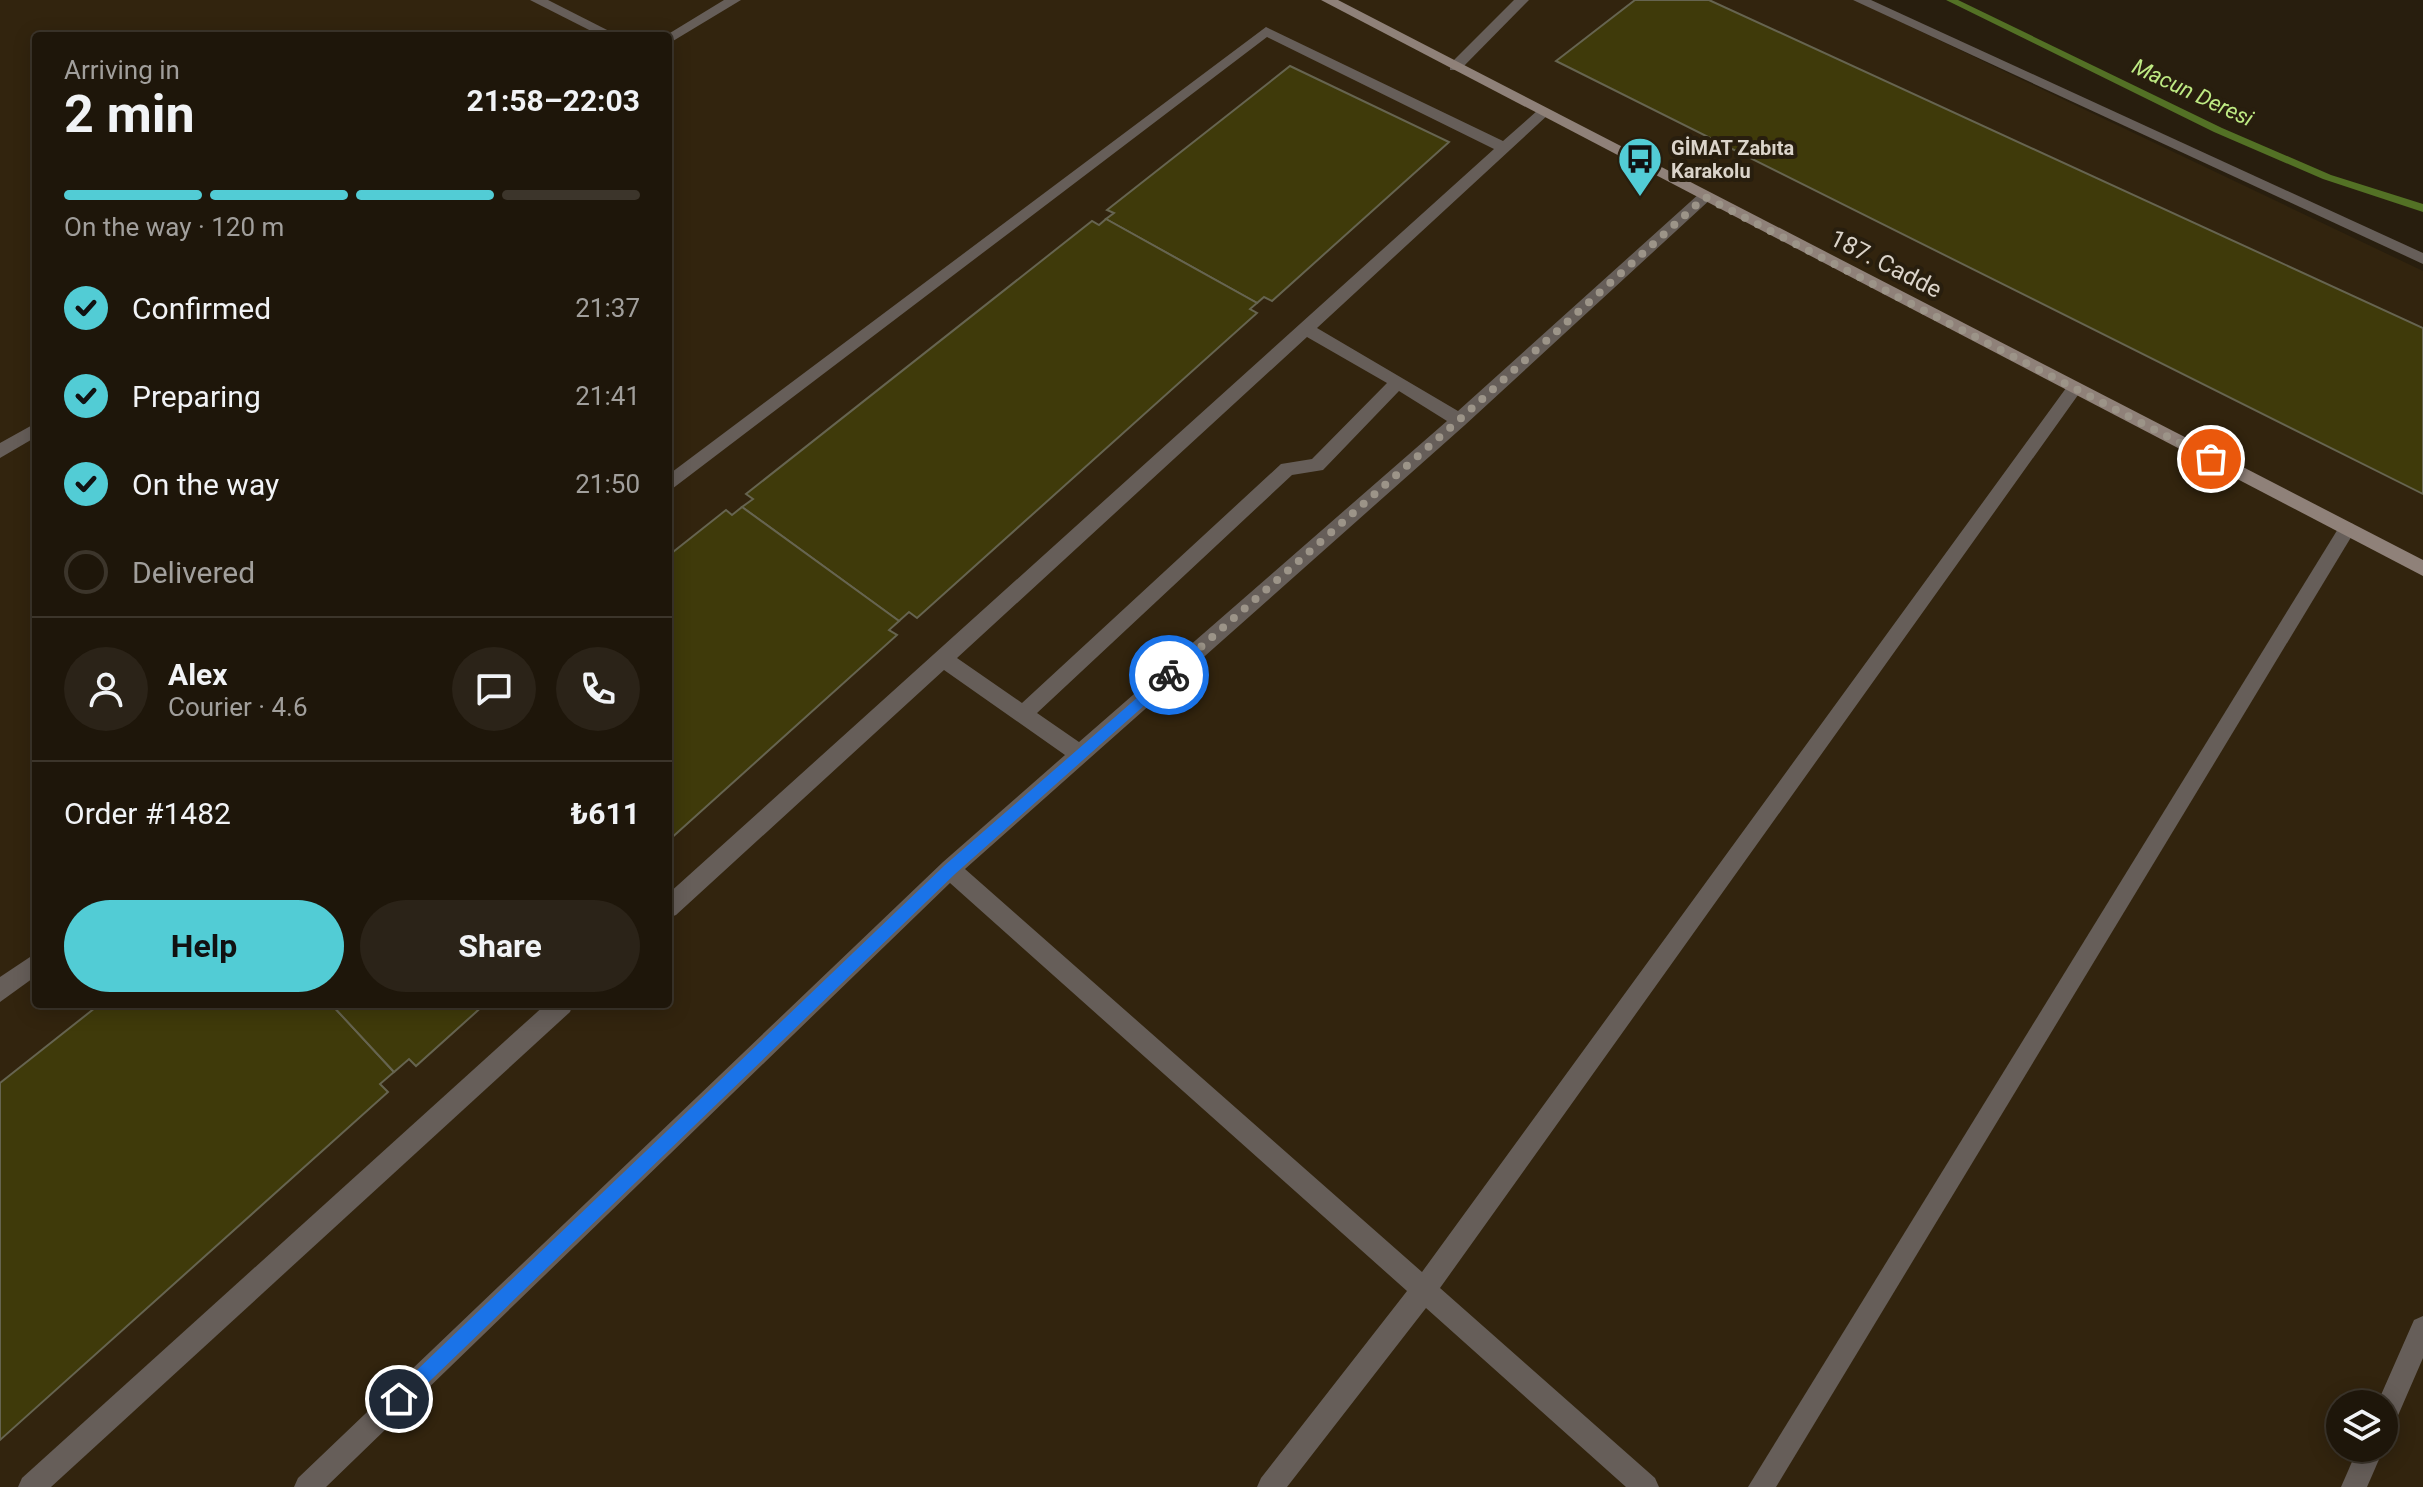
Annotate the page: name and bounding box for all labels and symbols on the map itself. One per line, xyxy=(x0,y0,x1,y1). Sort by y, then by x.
water label: Macun Deresi xyxy=(2128,54,2258,132)
bus stop icon: GİMAT Zabıta Karakolu xyxy=(1616,135,1664,198)
place label: GİMAT Zabıta Karakolu xyxy=(1671,136,1795,183)
street label: 187. Cadde xyxy=(1826,224,1946,304)
pin xyxy=(2177,425,2245,493)
courier xyxy=(1129,635,1209,715)
pin xyxy=(365,1365,433,1433)

